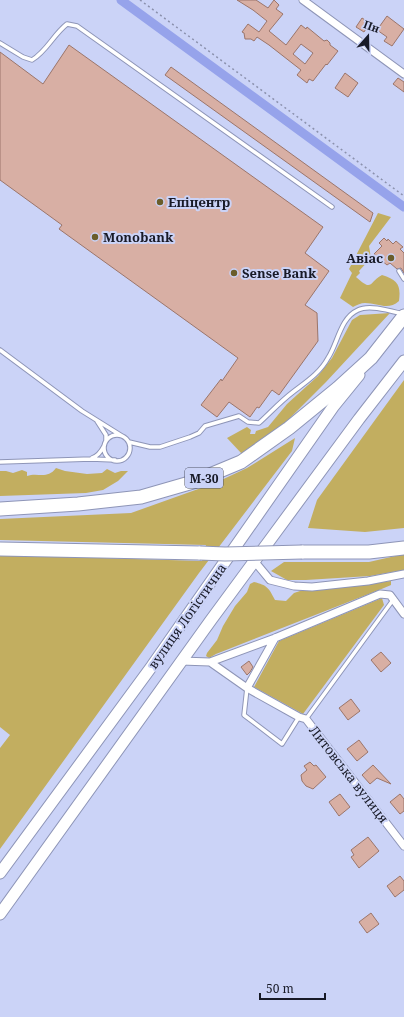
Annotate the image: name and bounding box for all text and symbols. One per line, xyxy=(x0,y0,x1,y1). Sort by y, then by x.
north arrow xyxy=(348,16,388,56)
text: Пн xyxy=(361,16,382,36)
place label: Епіцентр xyxy=(168,193,230,211)
marker: Епіцентр xyxy=(155,197,165,207)
place label: Monobank xyxy=(103,228,174,246)
marker: Monobank xyxy=(90,232,100,242)
place label: Авіас xyxy=(346,249,383,267)
marker: Авіас xyxy=(386,253,396,263)
place label: Sense Bank xyxy=(242,264,317,282)
marker: Sense Bank xyxy=(229,268,239,278)
road number: М-30 xyxy=(185,468,223,488)
street label: вулиця Логістична xyxy=(144,560,230,672)
street label: Литовська вулиця xyxy=(305,722,393,826)
scale bar xyxy=(260,975,325,1001)
text: 50 m xyxy=(266,980,294,997)

